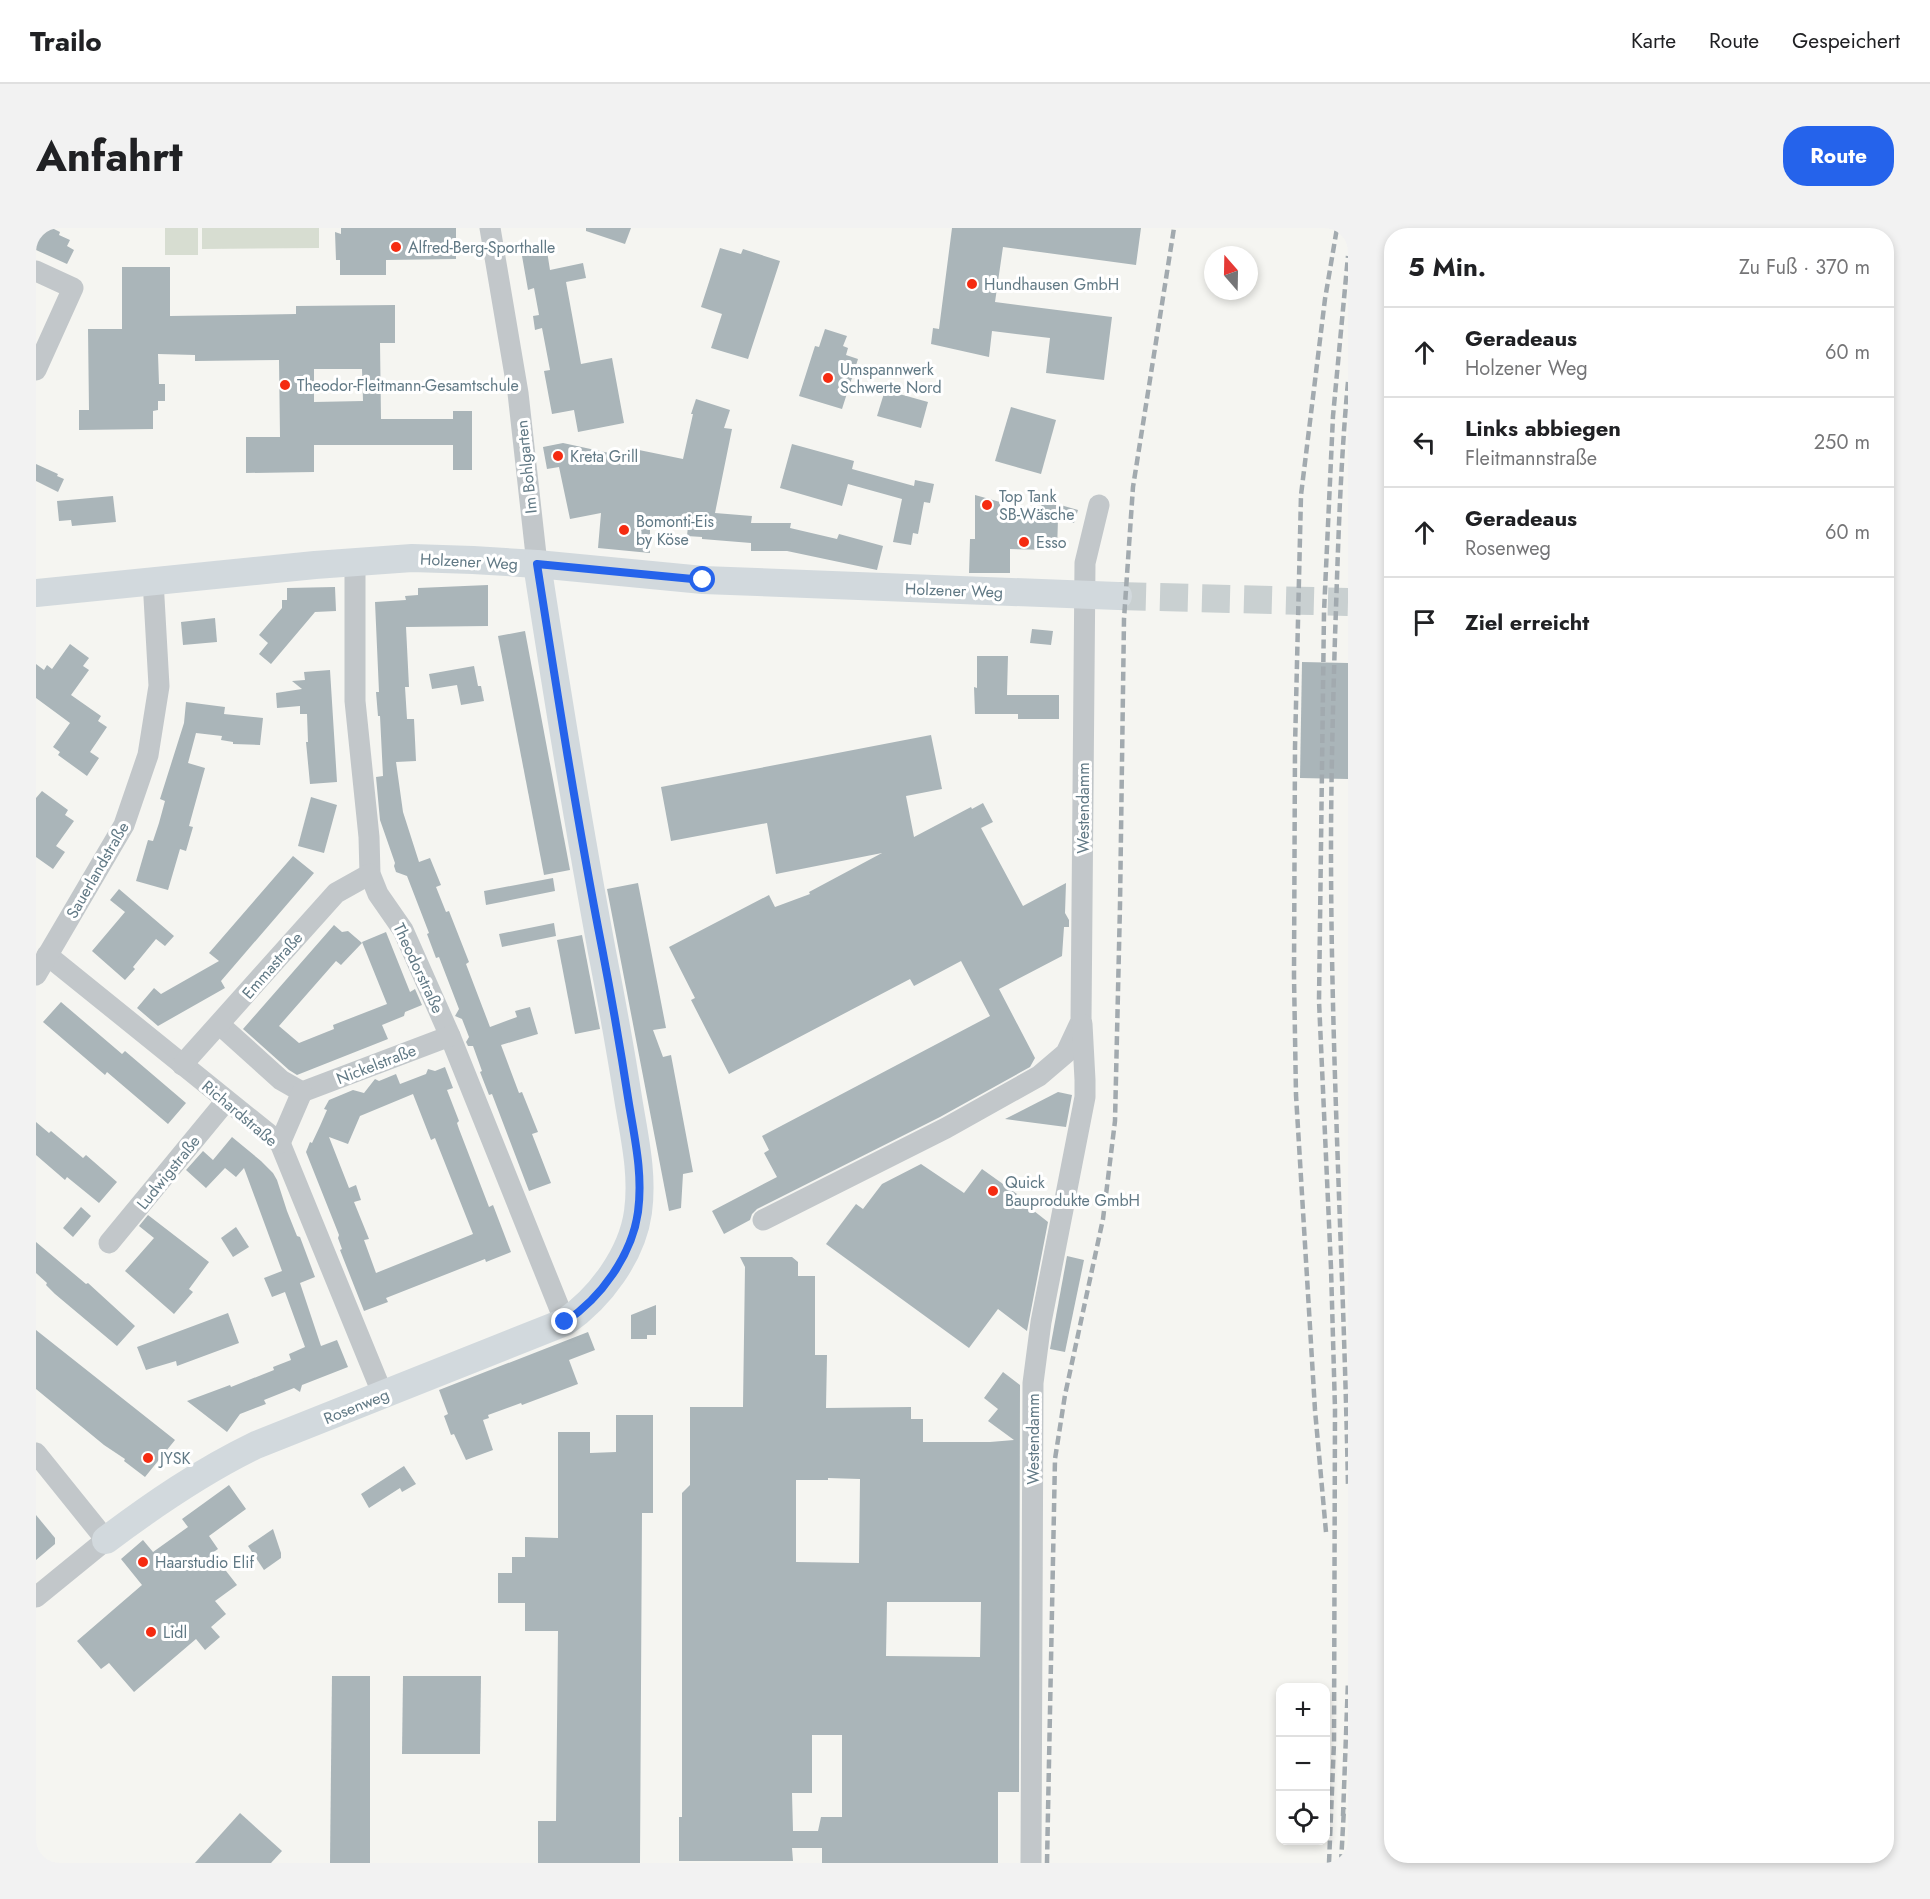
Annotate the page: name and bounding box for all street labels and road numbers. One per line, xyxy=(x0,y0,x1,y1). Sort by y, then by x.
street label: Im Bohlgarten xyxy=(510,419,543,515)
street label: Holzener Weg xyxy=(419,547,519,576)
street label: Holzener Weg xyxy=(905,577,1003,604)
street label: Westendamm xyxy=(1072,762,1095,854)
street label: Sauerlandstraße xyxy=(60,818,134,923)
street label: Theodorstraße xyxy=(388,919,449,1017)
street label: Emmastraße xyxy=(237,927,308,1004)
street label: Nickelstraße xyxy=(333,1039,419,1090)
street label: Richardstraße xyxy=(197,1075,282,1152)
street label: Ludwigstraße xyxy=(131,1130,205,1214)
street label: Rosenweg xyxy=(320,1383,392,1430)
street label: Westendamm xyxy=(1022,1393,1045,1485)

